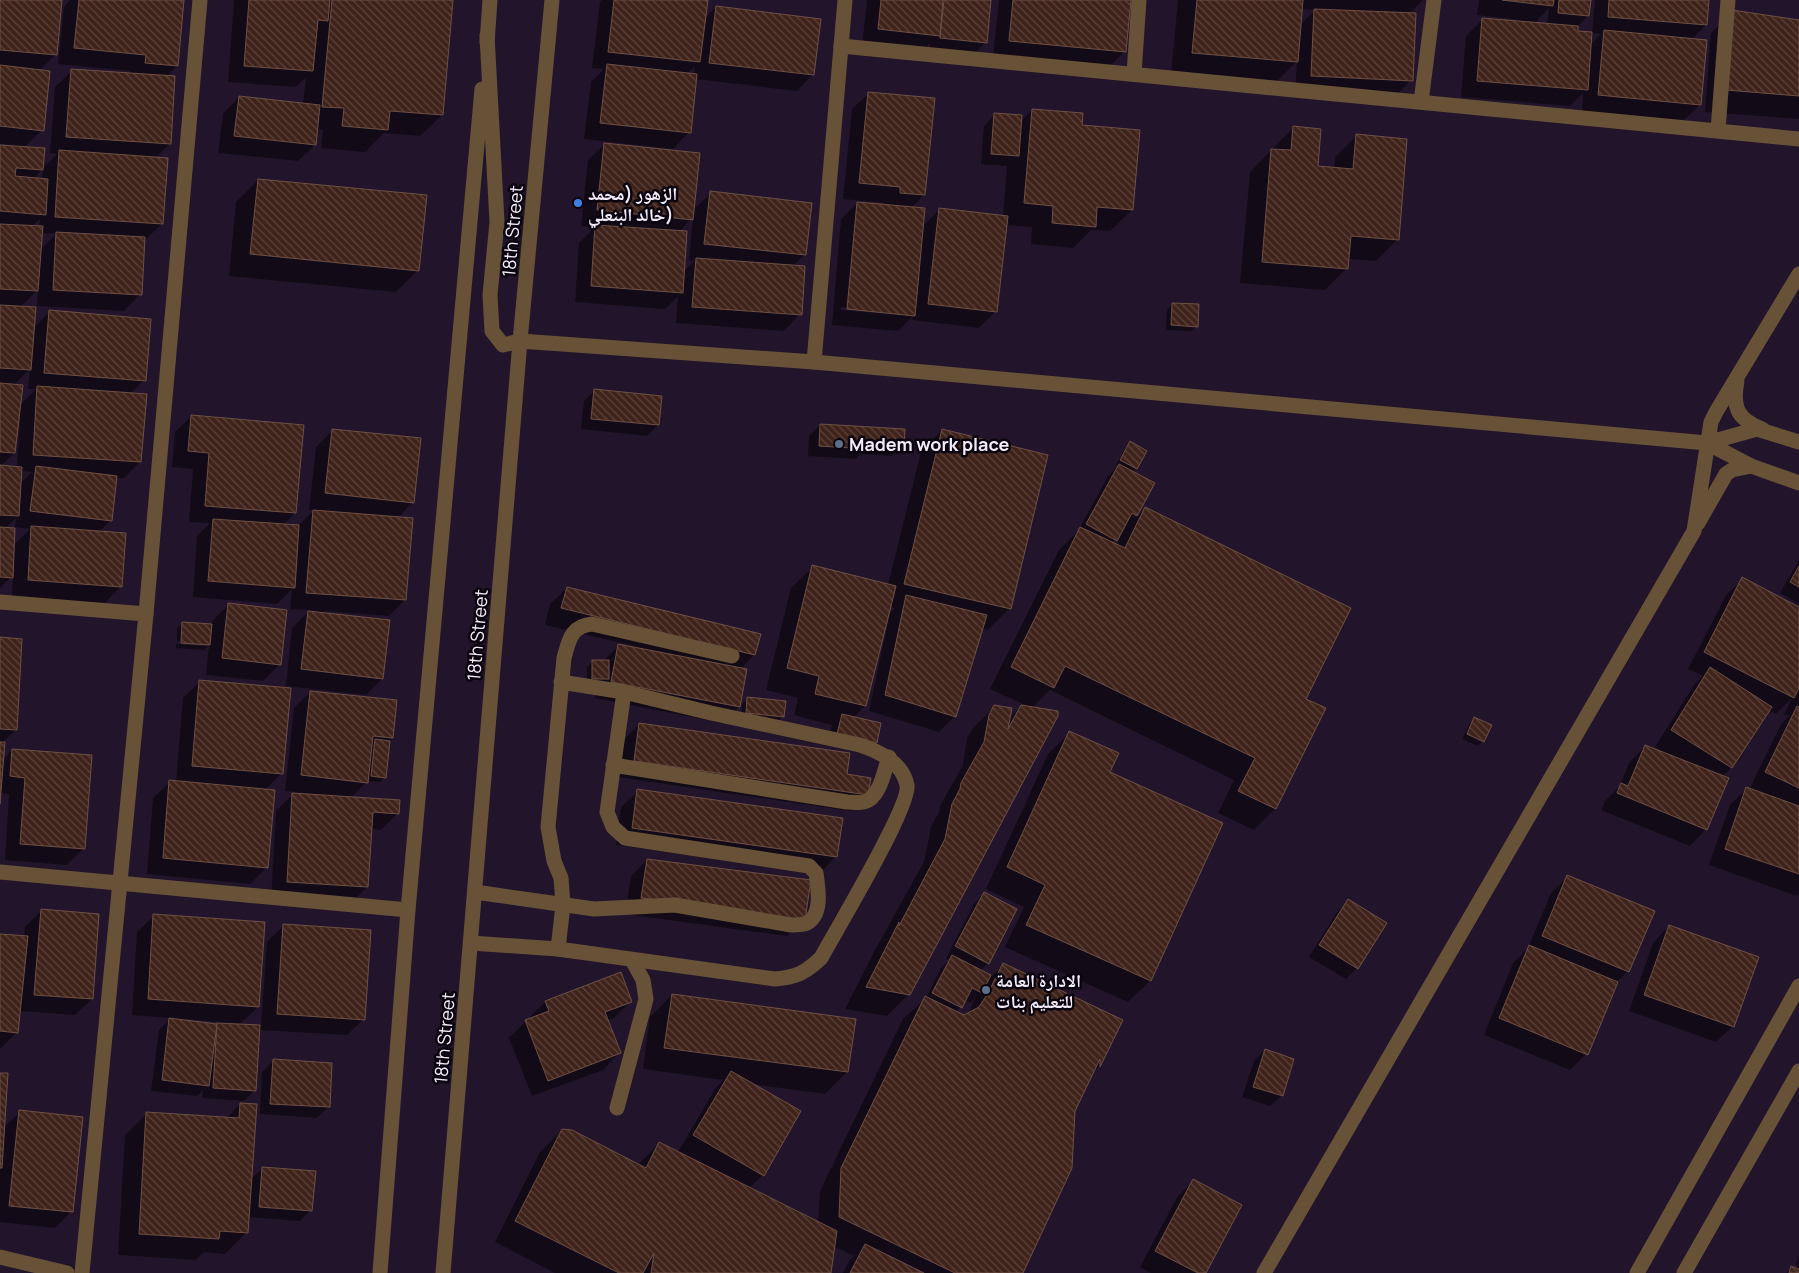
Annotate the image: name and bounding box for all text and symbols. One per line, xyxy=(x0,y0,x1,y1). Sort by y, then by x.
place label: الزهور (محمد خالد البنعلي) xyxy=(588,181,677,229)
street label: 18th Street xyxy=(496,184,528,278)
marker: الزهور (محمد خالد البنعلي) xyxy=(572,197,584,209)
place label: Madem work place xyxy=(849,432,1009,456)
marker: Madem work place xyxy=(833,438,845,450)
street label: 18th Street xyxy=(461,588,493,682)
place label: الادارة العامة للتعليم بنات xyxy=(996,968,1081,1014)
marker: الادارة العامة للتعليم بنات xyxy=(980,984,992,996)
street label: 18th Street xyxy=(428,991,460,1085)

